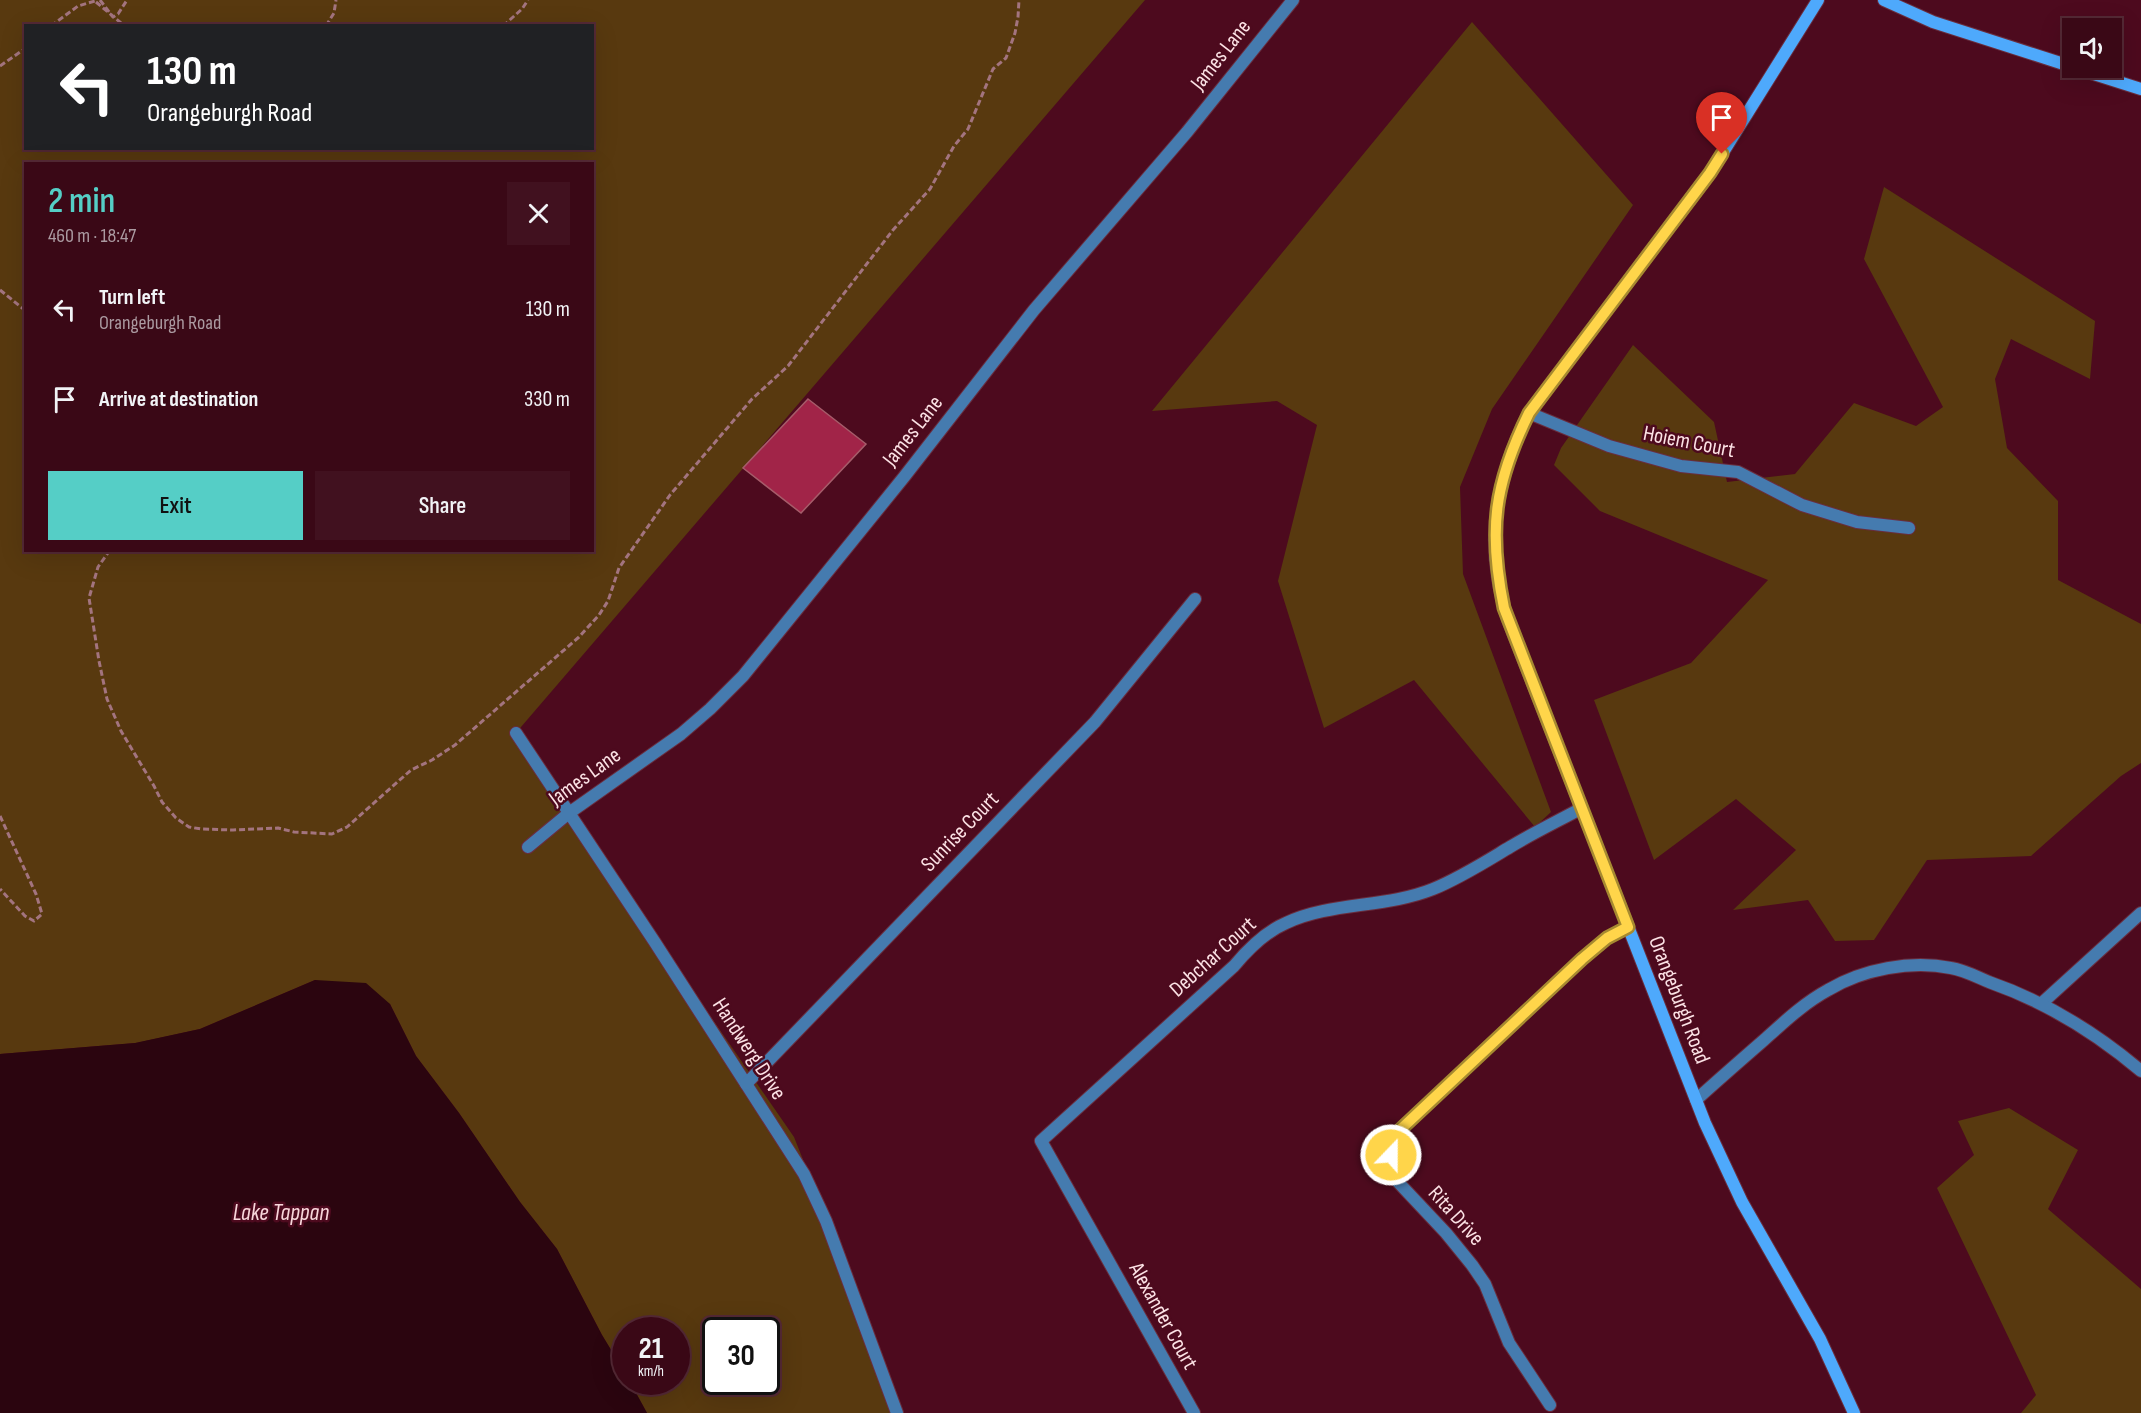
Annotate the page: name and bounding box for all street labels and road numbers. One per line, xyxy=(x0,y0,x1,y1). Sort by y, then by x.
street label: James Lane xyxy=(1184,14,1257,96)
street label: James Lane xyxy=(876,390,949,472)
street label: Hoiem Court xyxy=(1641,420,1737,464)
street label: James Lane xyxy=(543,742,626,813)
street label: Sunrise Court xyxy=(915,786,1005,878)
street label: Debchar Court xyxy=(1164,911,1262,1003)
street label: Orangeburgh Road xyxy=(1642,932,1716,1068)
street label: Handwerg Drive xyxy=(706,993,792,1105)
street label: Rita Drive xyxy=(1422,1180,1490,1252)
street label: Alexander Court xyxy=(1122,1257,1204,1375)

